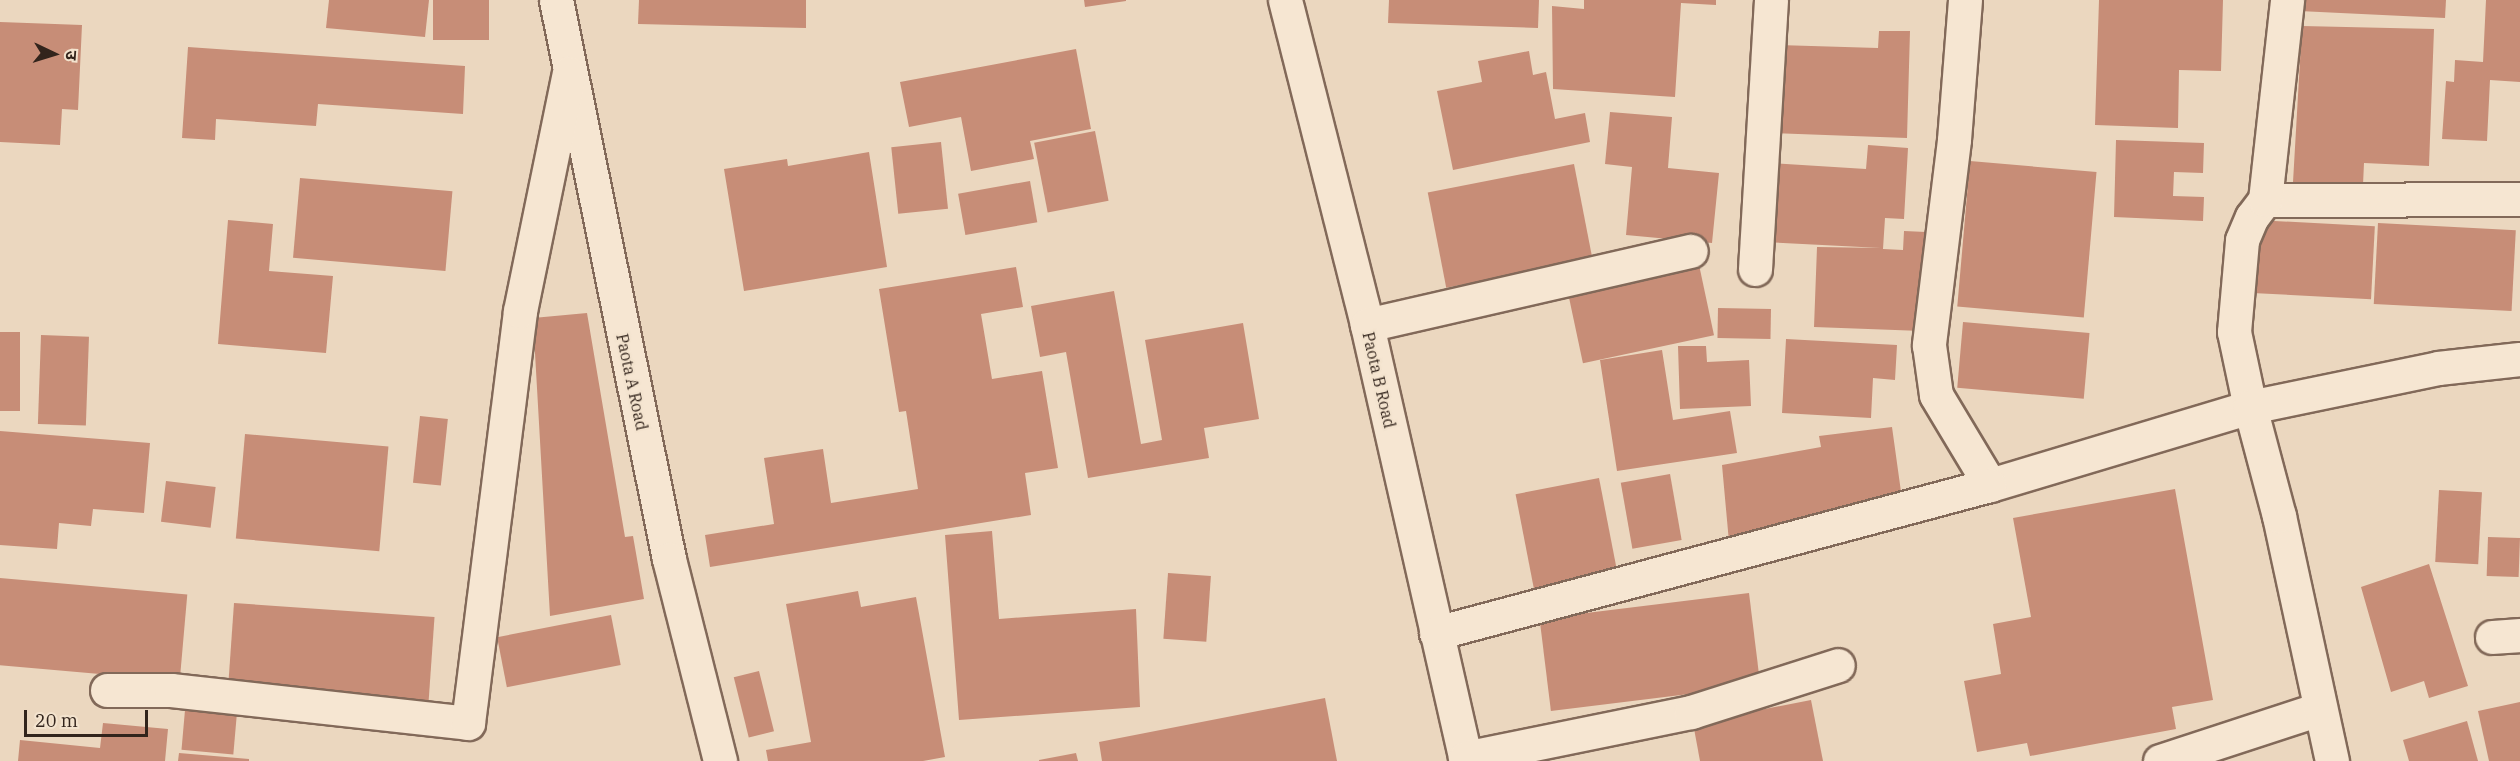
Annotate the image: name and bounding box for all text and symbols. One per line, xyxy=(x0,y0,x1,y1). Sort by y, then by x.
north arrow xyxy=(24,24,84,84)
text: उ xyxy=(62,50,82,61)
street label: Paota B Road xyxy=(1359,330,1399,430)
street label: Paota A Road xyxy=(612,332,652,432)
scale bar xyxy=(27,698,152,736)
text: 20 m xyxy=(35,709,78,732)

